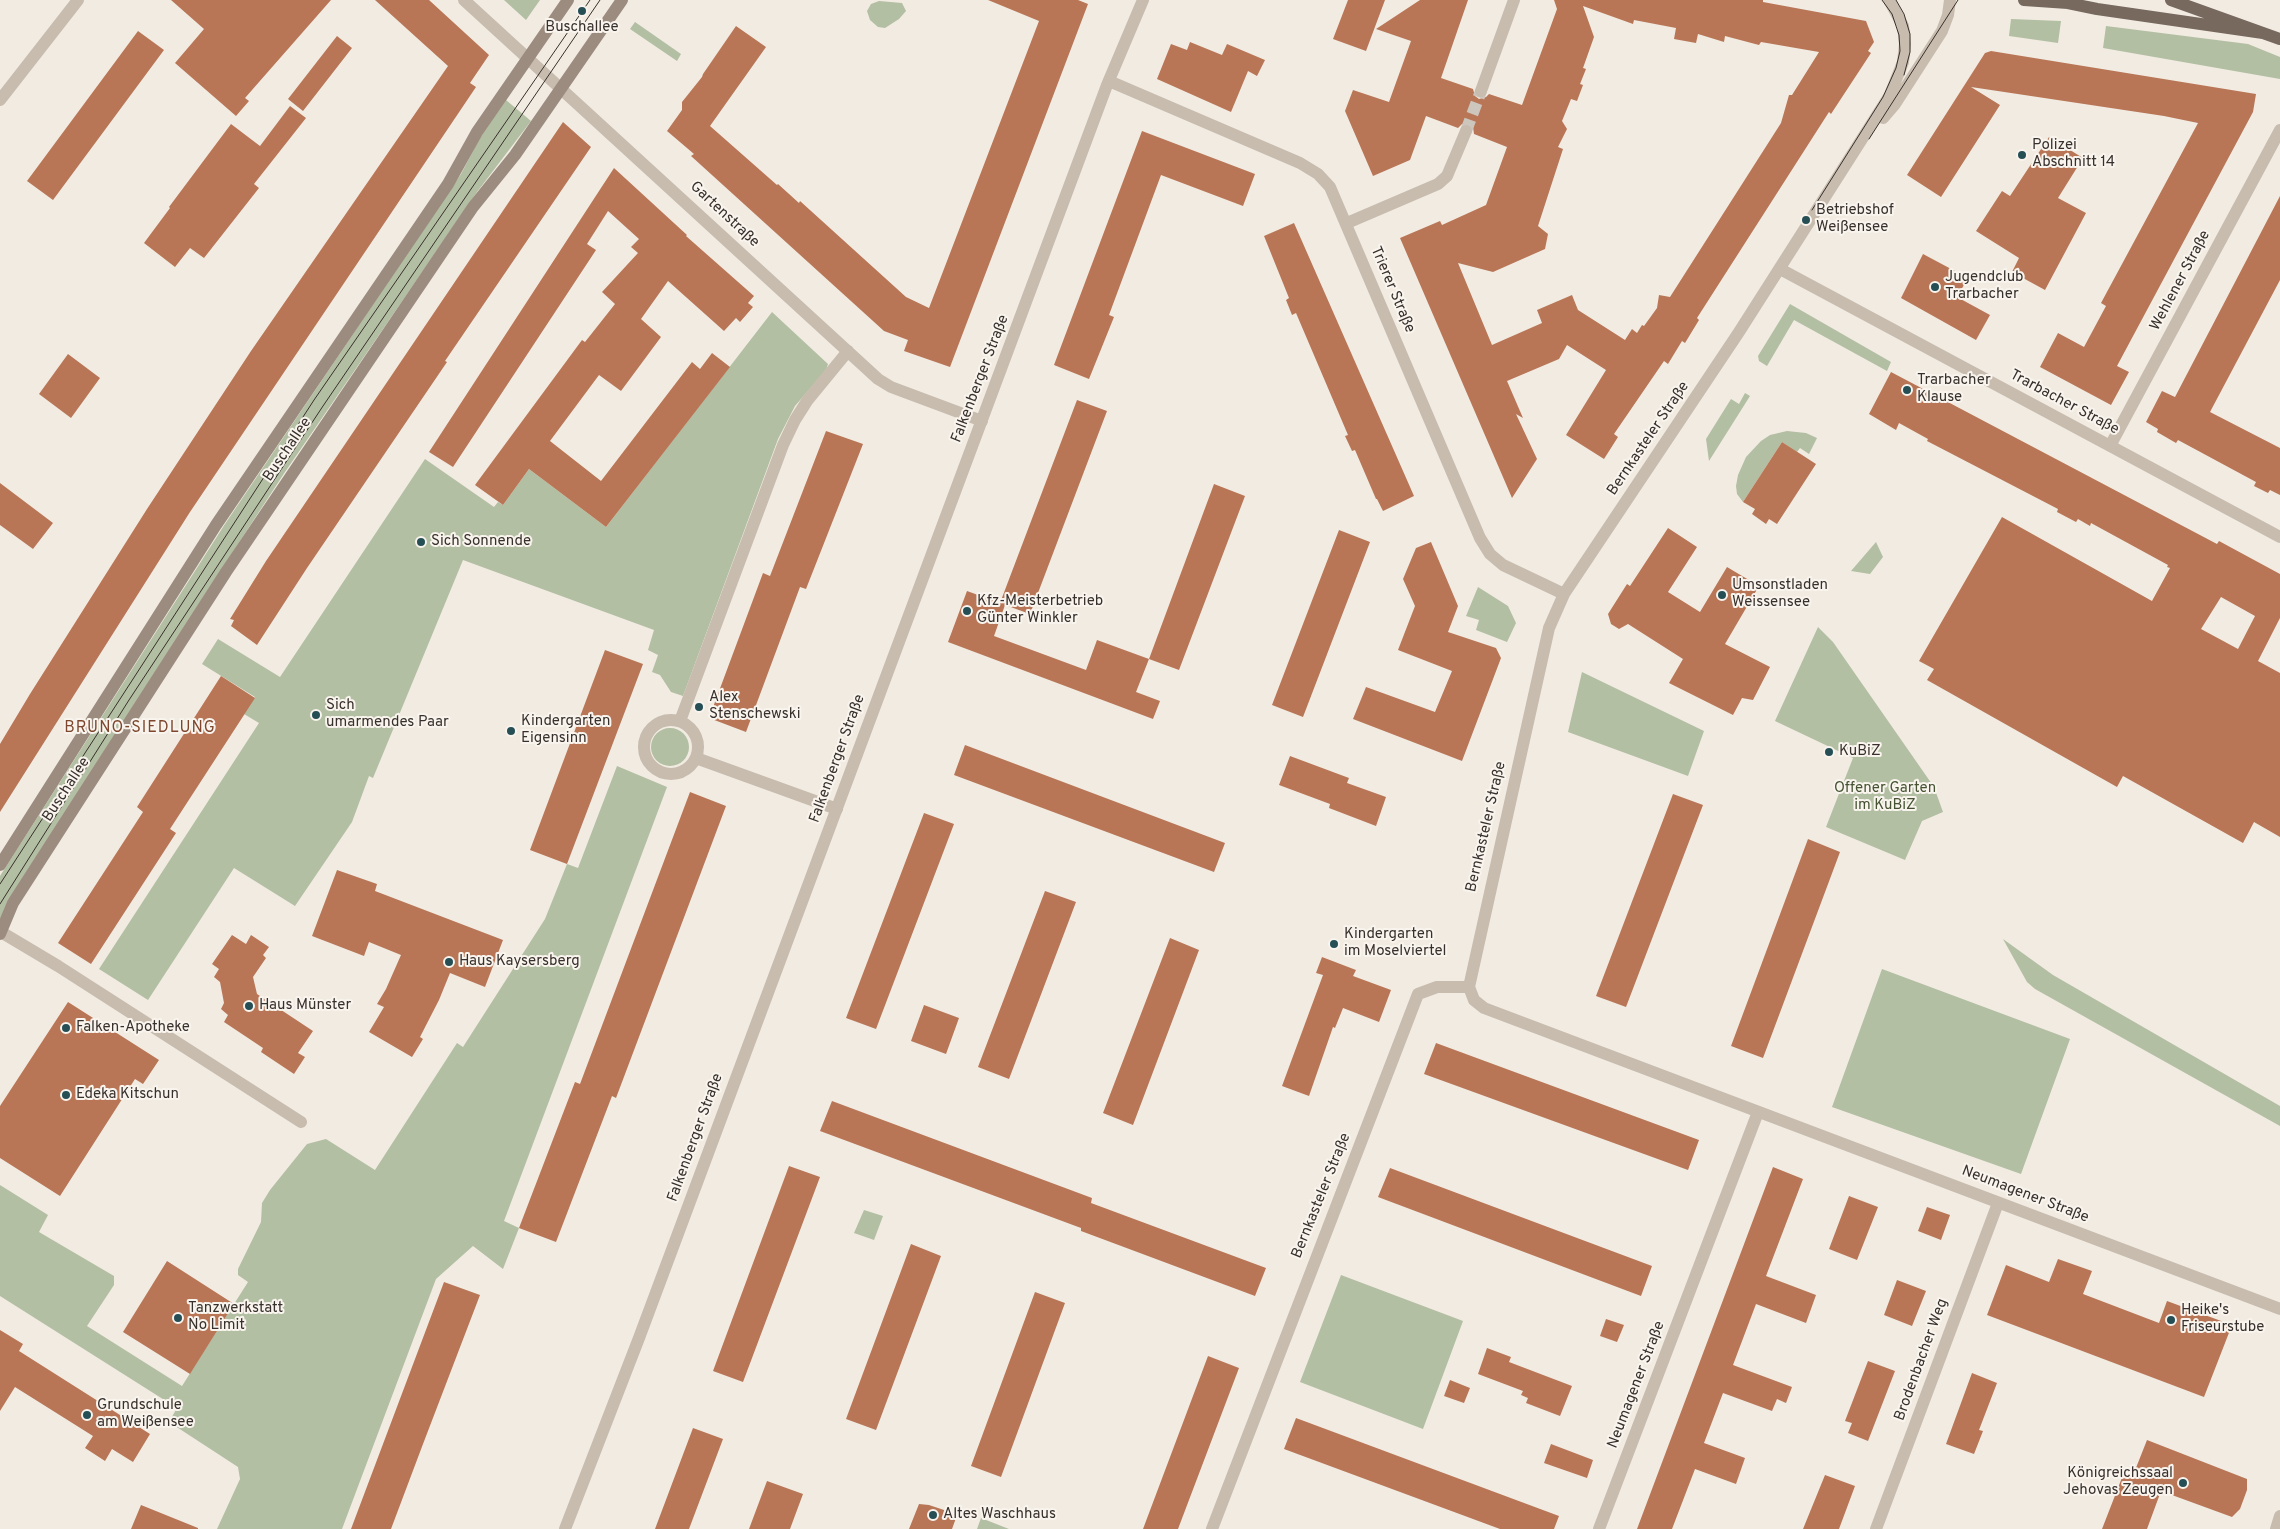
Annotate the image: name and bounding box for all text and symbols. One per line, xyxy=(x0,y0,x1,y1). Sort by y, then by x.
marker: Buschallee xyxy=(576,5,588,17)
place label: Buschallee xyxy=(545,19,619,37)
place label: Polizei Abschnitt 14 xyxy=(2032,137,2115,172)
marker: Polizei Abschnitt 14 xyxy=(2016,149,2028,161)
street label: Gartenstraße xyxy=(686,178,762,252)
place label: Betriebshof Weißensee xyxy=(1816,202,1894,237)
marker: Betriebshof Weißensee xyxy=(1800,214,1812,226)
street label: Wehlener Straße xyxy=(2147,228,2215,334)
street label: Trierer Straße xyxy=(1366,244,1418,336)
place label: Jugendclub Trarbacher xyxy=(1945,269,2024,304)
marker: Jugendclub Trarbacher xyxy=(1929,281,1941,293)
street label: Falkenberger Straße xyxy=(948,313,1014,445)
street label: Trarbacher Straße xyxy=(2006,367,2122,439)
place label: Trarbacher Klause xyxy=(1917,372,1991,407)
street label: Bernkasteler Straße xyxy=(1604,379,1694,499)
marker: Trarbacher Klause xyxy=(1901,384,1913,396)
street label: Buschallee xyxy=(260,415,316,485)
place label: Sich Sonnende xyxy=(431,533,531,551)
marker: Sich Sonnende xyxy=(415,536,427,548)
place label: Umsonstladen Weissensee xyxy=(1732,577,1828,612)
marker: Umsonstladen Weissensee xyxy=(1716,589,1728,601)
place label: Kfz-Meisterbetrieb Günter Winkler xyxy=(977,593,1103,628)
marker: Kfz-Meisterbetrieb Günter Winkler xyxy=(961,605,973,617)
place label: Alex Stenschewski xyxy=(709,689,800,724)
street label: Falkenberger Straße xyxy=(806,692,870,826)
place label: Sich umarmendes Paar xyxy=(326,697,449,732)
marker: Alex Stenschewski xyxy=(693,701,705,713)
marker: Sich umarmendes Paar xyxy=(310,709,322,721)
place label: Kindergarten Eigensinn xyxy=(521,713,610,748)
district label: BRUNO-SIEDLUNG xyxy=(62,719,218,739)
marker: Kindergarten Eigensinn xyxy=(505,725,517,737)
place label: KuBiZ xyxy=(1839,743,1881,761)
marker: KuBiZ xyxy=(1823,746,1835,758)
street label: Buschallee xyxy=(39,754,95,826)
street label: Bernkasteler Straße xyxy=(1463,760,1511,894)
park label: Offener Garten im KuBiZ xyxy=(1834,780,1936,815)
place label: Kindergarten im Moselviertel xyxy=(1344,926,1447,961)
marker: Kindergarten im Moselviertel xyxy=(1328,938,1340,950)
place label: Haus Kaysersberg xyxy=(459,953,580,971)
marker: Haus Kaysersberg xyxy=(443,956,455,968)
place label: Haus Münster xyxy=(259,997,351,1015)
marker: Haus Münster xyxy=(243,1000,255,1012)
place label: Falken-Apotheke xyxy=(76,1019,190,1037)
marker: Falken-Apotheke xyxy=(60,1022,72,1034)
street label: Falkenberger Straße xyxy=(664,1071,728,1205)
place label: Edeka Kitschun xyxy=(76,1086,179,1104)
marker: Edeka Kitschun xyxy=(60,1089,72,1101)
street label: Bernkasteler Straße xyxy=(1289,1131,1355,1261)
street label: Neumagener Straße xyxy=(1959,1162,2091,1228)
street label: Brodenbacher Weg xyxy=(1892,1296,1952,1424)
place label: Tanzwerkstatt No Limit xyxy=(188,1300,283,1335)
place label: Heike's Friseurstube xyxy=(2181,1302,2264,1337)
marker: Tanzwerkstatt No Limit xyxy=(172,1312,184,1324)
marker: Heike's Friseurstube xyxy=(2165,1314,2177,1326)
street label: Neumagener Straße xyxy=(1604,1319,1670,1451)
place label: Grundschule am Weißensee xyxy=(97,1397,194,1432)
marker: Grundschule am Weißensee xyxy=(81,1409,93,1421)
place label: Königreichssaal Jehovas Zeugen xyxy=(2063,1465,2173,1500)
marker: Königreichssaal Jehovas Zeugen xyxy=(2177,1477,2189,1489)
place label: Altes Waschhaus xyxy=(943,1506,1056,1524)
marker: Altes Waschhaus xyxy=(927,1509,939,1521)

